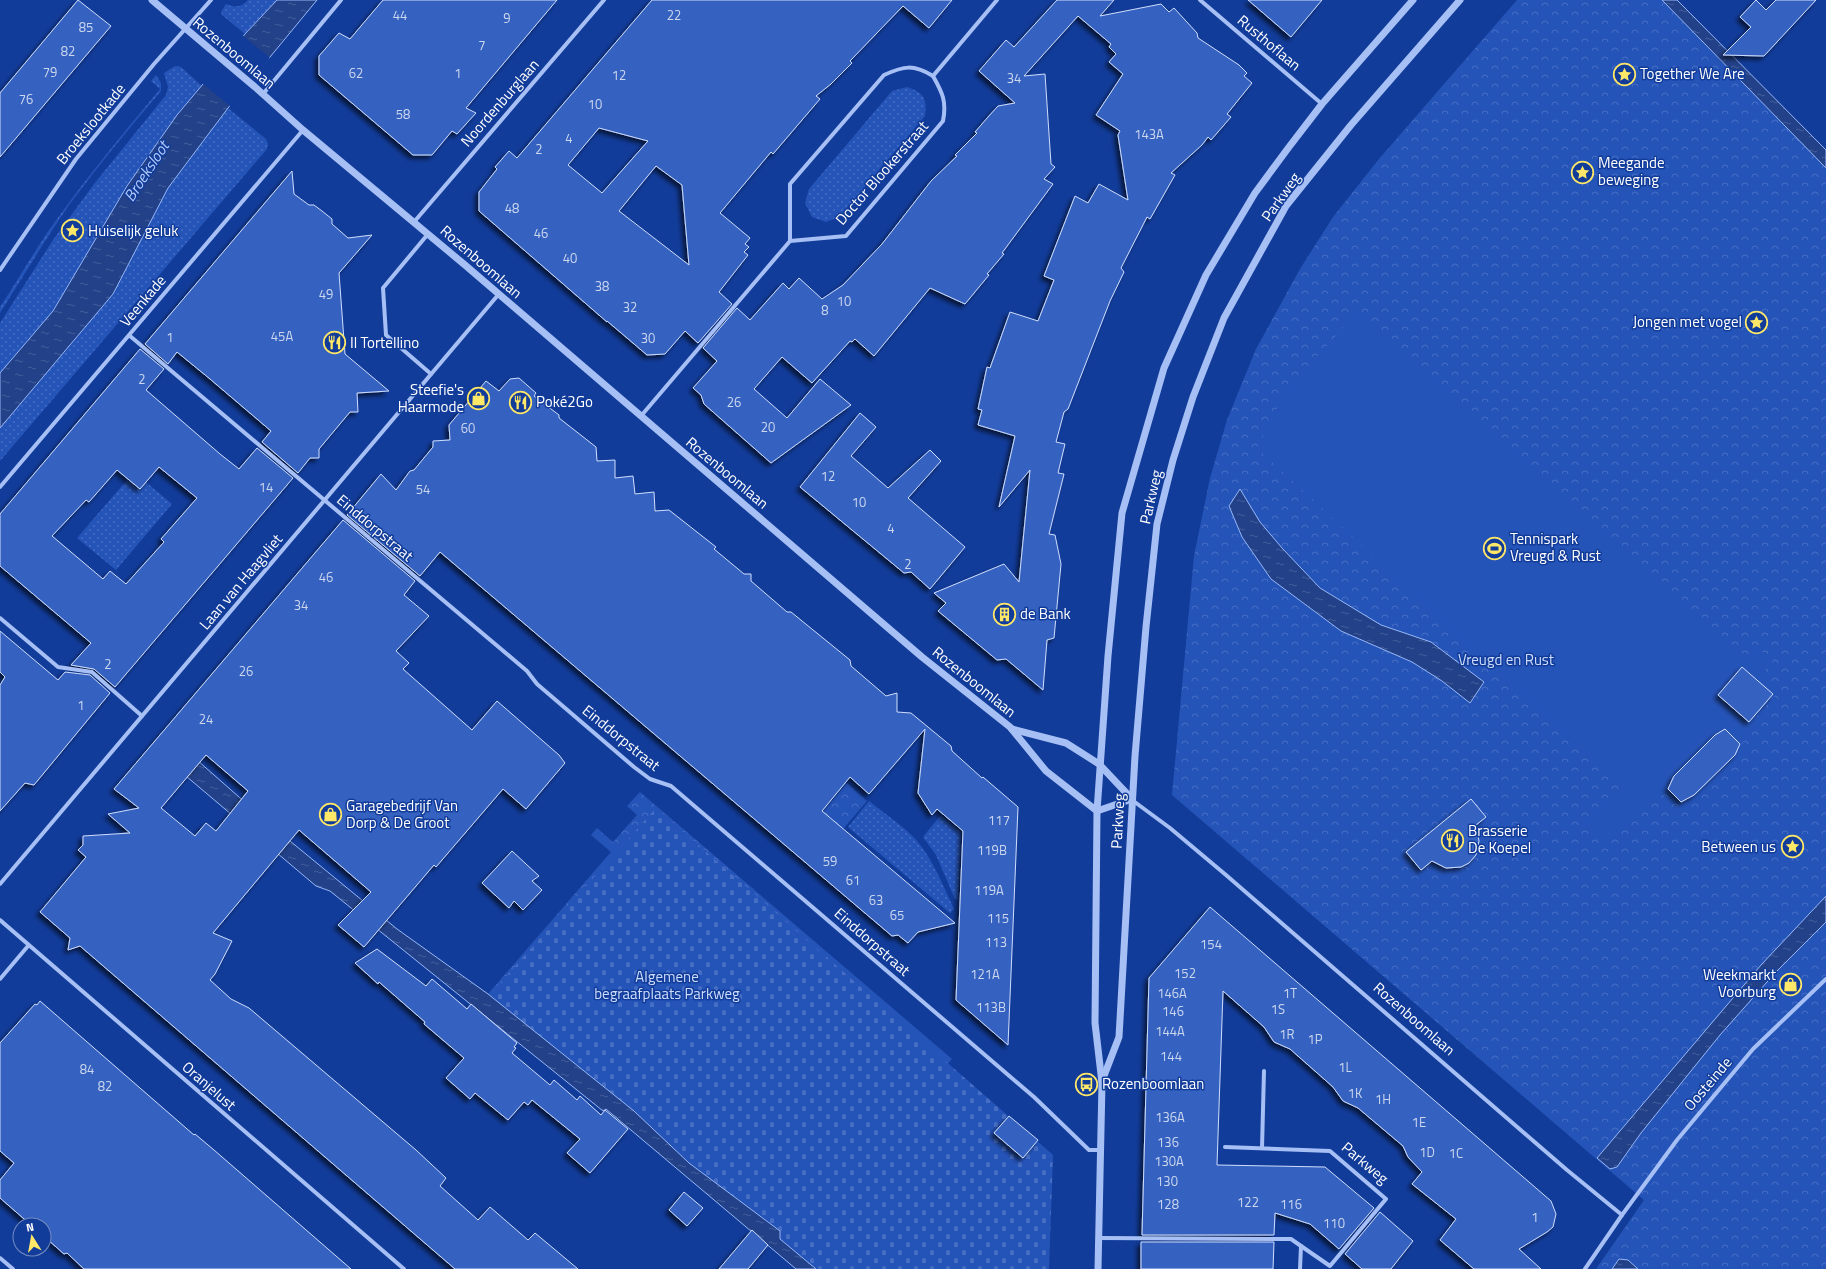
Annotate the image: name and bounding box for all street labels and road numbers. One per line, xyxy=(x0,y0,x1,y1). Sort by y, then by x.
street label: Rusthoflaan xyxy=(1232,9,1306,76)
street label: Rozenboomlaan xyxy=(188,11,281,94)
street label: Noordenburglaan xyxy=(455,54,544,152)
street label: Broekslootkade xyxy=(51,78,131,169)
street label: Doctor Blookerstraat xyxy=(830,115,934,230)
street label: Parkweg xyxy=(1255,167,1306,226)
street label: Rozenboomlaan xyxy=(435,219,527,304)
street label: Veenkade xyxy=(114,270,171,332)
street label: Rozenboomlaan xyxy=(681,431,774,514)
street label: Parkweg xyxy=(1133,467,1168,526)
street label: Einddorpstraat xyxy=(332,489,419,567)
street label: Laan van Haagvliet xyxy=(194,528,288,635)
street label: Rozenboomlaan xyxy=(927,641,1021,723)
street label: Einddorpstraat xyxy=(577,699,666,777)
street label: Parkweg xyxy=(1105,792,1130,849)
street label: Einddorpstraat xyxy=(829,902,916,982)
street label: Rozenboomlaan xyxy=(1368,976,1460,1061)
street label: Oosteinde xyxy=(1678,1052,1737,1116)
street label: Oranjelust xyxy=(177,1056,242,1116)
street label: Parkweg xyxy=(1337,1136,1394,1189)

